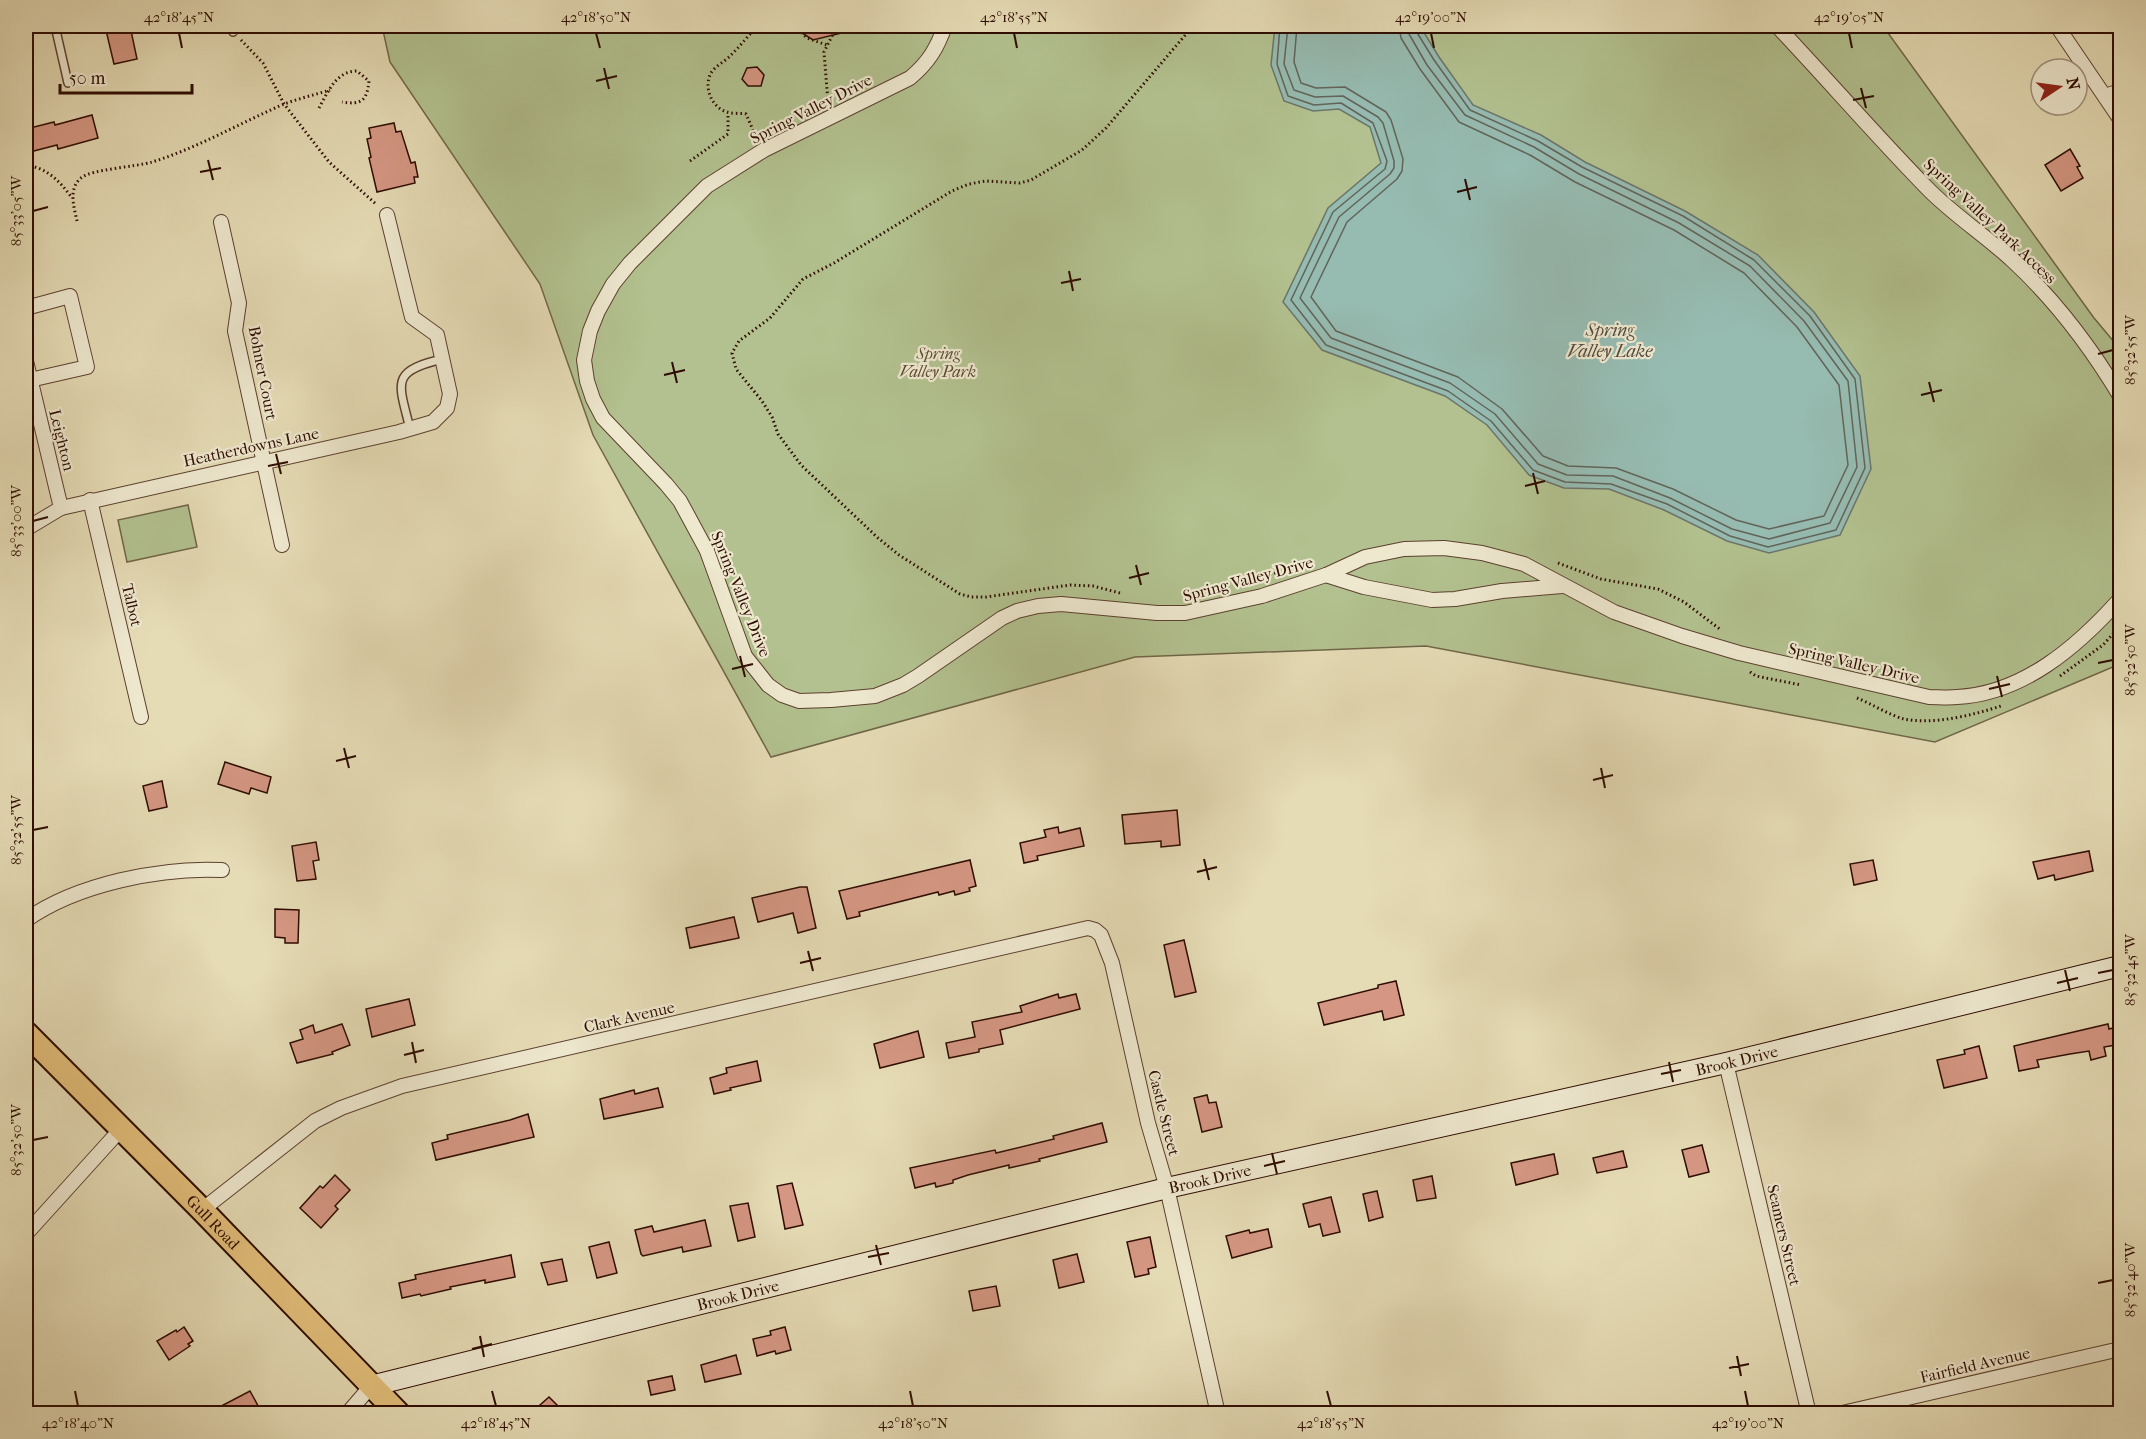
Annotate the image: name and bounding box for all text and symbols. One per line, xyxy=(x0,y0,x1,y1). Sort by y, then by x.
text: 42°18'45"N xyxy=(144,8,215,26)
text: 42°18'50"N xyxy=(561,8,632,26)
text: 42°18'55"N xyxy=(980,8,1049,26)
text: 42°19'00"N xyxy=(1395,8,1468,26)
text: 42°19'05"N xyxy=(1814,8,1885,26)
scale bar xyxy=(60,57,192,95)
north arrow xyxy=(2029,57,2089,117)
text: 50 m xyxy=(69,68,106,89)
street label: Spring Valley Drive xyxy=(747,70,875,148)
text: N xyxy=(2063,76,2084,93)
street label: Spring Valley Park Access xyxy=(1920,155,2060,287)
text: 85°33'05"W xyxy=(7,175,25,246)
text: 85°32'55"W xyxy=(2121,314,2139,385)
water label: Spring Valley Lake xyxy=(1567,320,1653,362)
street label: Bohner Court xyxy=(245,324,281,422)
park label: Spring Valley Park xyxy=(900,344,976,381)
street label: Leighton xyxy=(45,407,79,473)
street label: Heatherdowns Lane xyxy=(181,423,321,471)
text: 85°33'00"W xyxy=(7,484,25,557)
street label: Spring Valley Drive xyxy=(707,528,775,660)
street label: Spring Valley Drive xyxy=(1181,552,1315,606)
street label: Talbot xyxy=(118,582,146,629)
text: 85°32'50"W xyxy=(2121,623,2139,696)
street label: Spring Valley Drive xyxy=(1787,639,1921,687)
text: 85°32'55"W xyxy=(7,794,25,865)
text: 85°32'45"W xyxy=(2121,933,2139,1006)
street label: Clark Avenue xyxy=(582,997,676,1037)
street label: Brook Drive xyxy=(1694,1041,1780,1079)
street label: Castle Street xyxy=(1144,1068,1184,1158)
text: 85°32'50"W xyxy=(7,1103,25,1176)
street label: Brook Drive xyxy=(1167,1160,1253,1197)
street label: Seamers Street xyxy=(1763,1183,1805,1288)
street label: Gull Road xyxy=(183,1191,244,1253)
text: 85°32'40"W xyxy=(2121,1242,2139,1317)
street label: Brook Drive xyxy=(695,1275,781,1314)
street label: Fairfield Avenue xyxy=(1918,1343,2032,1387)
text: 42°18'40"N xyxy=(42,1414,115,1432)
text: 42°18'45"N xyxy=(461,1414,532,1432)
text: 42°18'50"N xyxy=(878,1414,949,1432)
text: 42°18'55"N xyxy=(1297,1414,1366,1432)
text: 42°19'00"N xyxy=(1712,1414,1785,1432)

